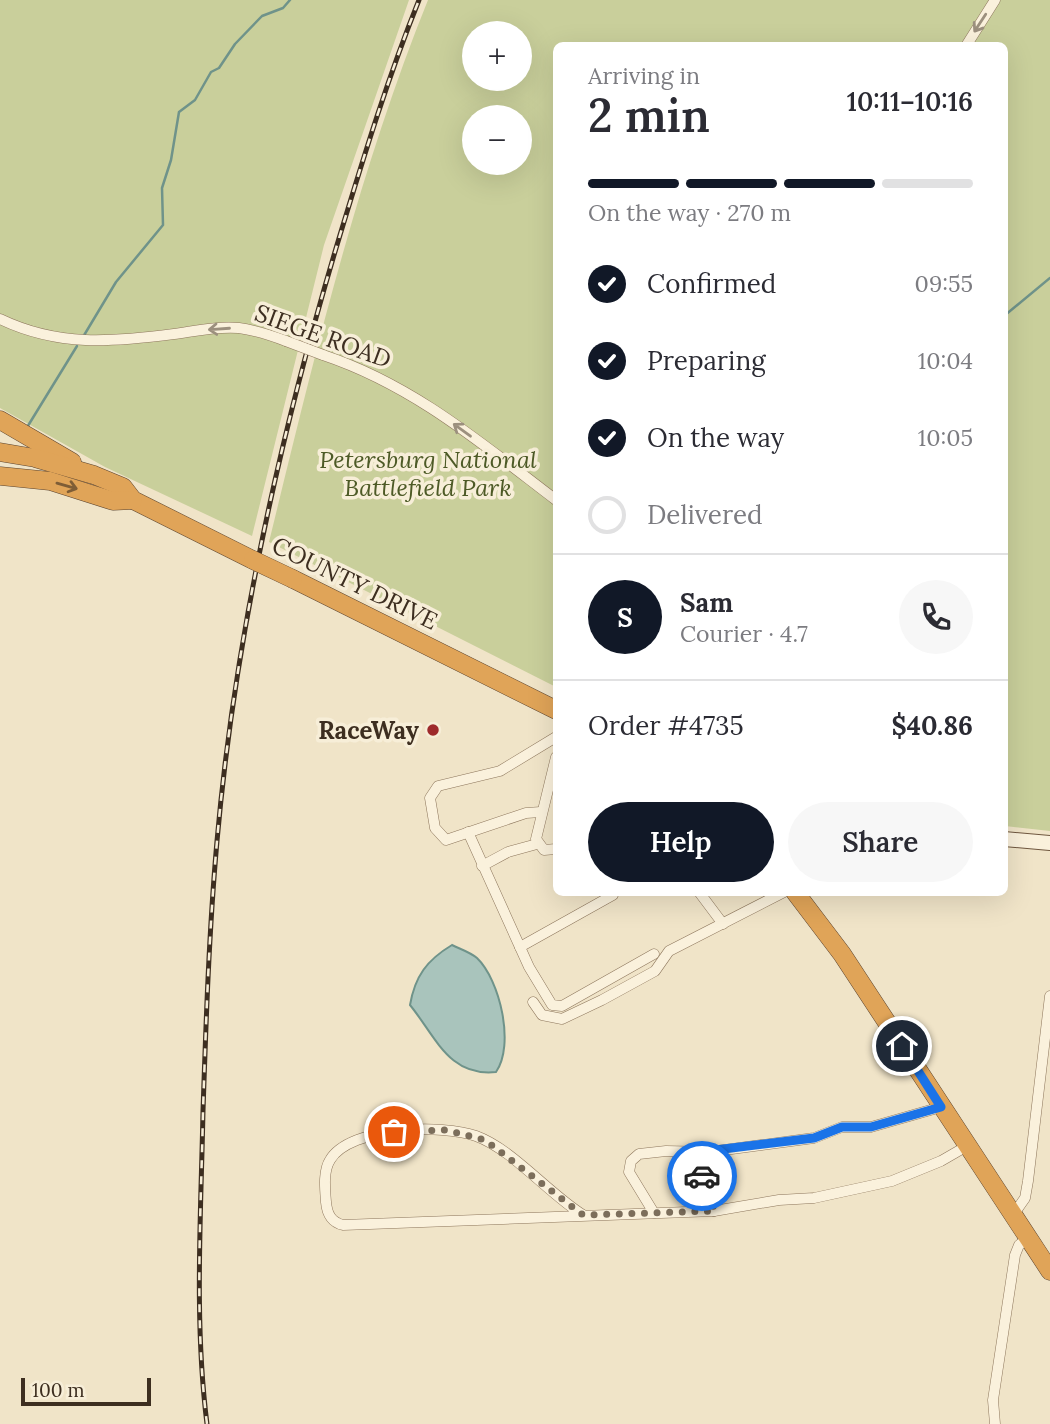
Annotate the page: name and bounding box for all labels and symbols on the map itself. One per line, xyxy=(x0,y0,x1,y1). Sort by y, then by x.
one-way arrow xyxy=(973,12,987,32)
street label: SIEGE ROAD xyxy=(251,297,395,375)
one-way arrow xyxy=(208,322,231,335)
one-way arrow xyxy=(454,422,472,437)
park label: Petersburg National Battlefield Park xyxy=(319,444,537,503)
one-way arrow xyxy=(55,480,78,493)
street label: COUNTY DRIVE xyxy=(267,529,443,637)
place label: RaceWay xyxy=(318,715,420,746)
marker: RaceWay xyxy=(425,722,441,738)
pin xyxy=(872,1016,932,1076)
pin xyxy=(364,1102,424,1162)
courier xyxy=(667,1141,737,1211)
scale bar xyxy=(21,1375,150,1407)

